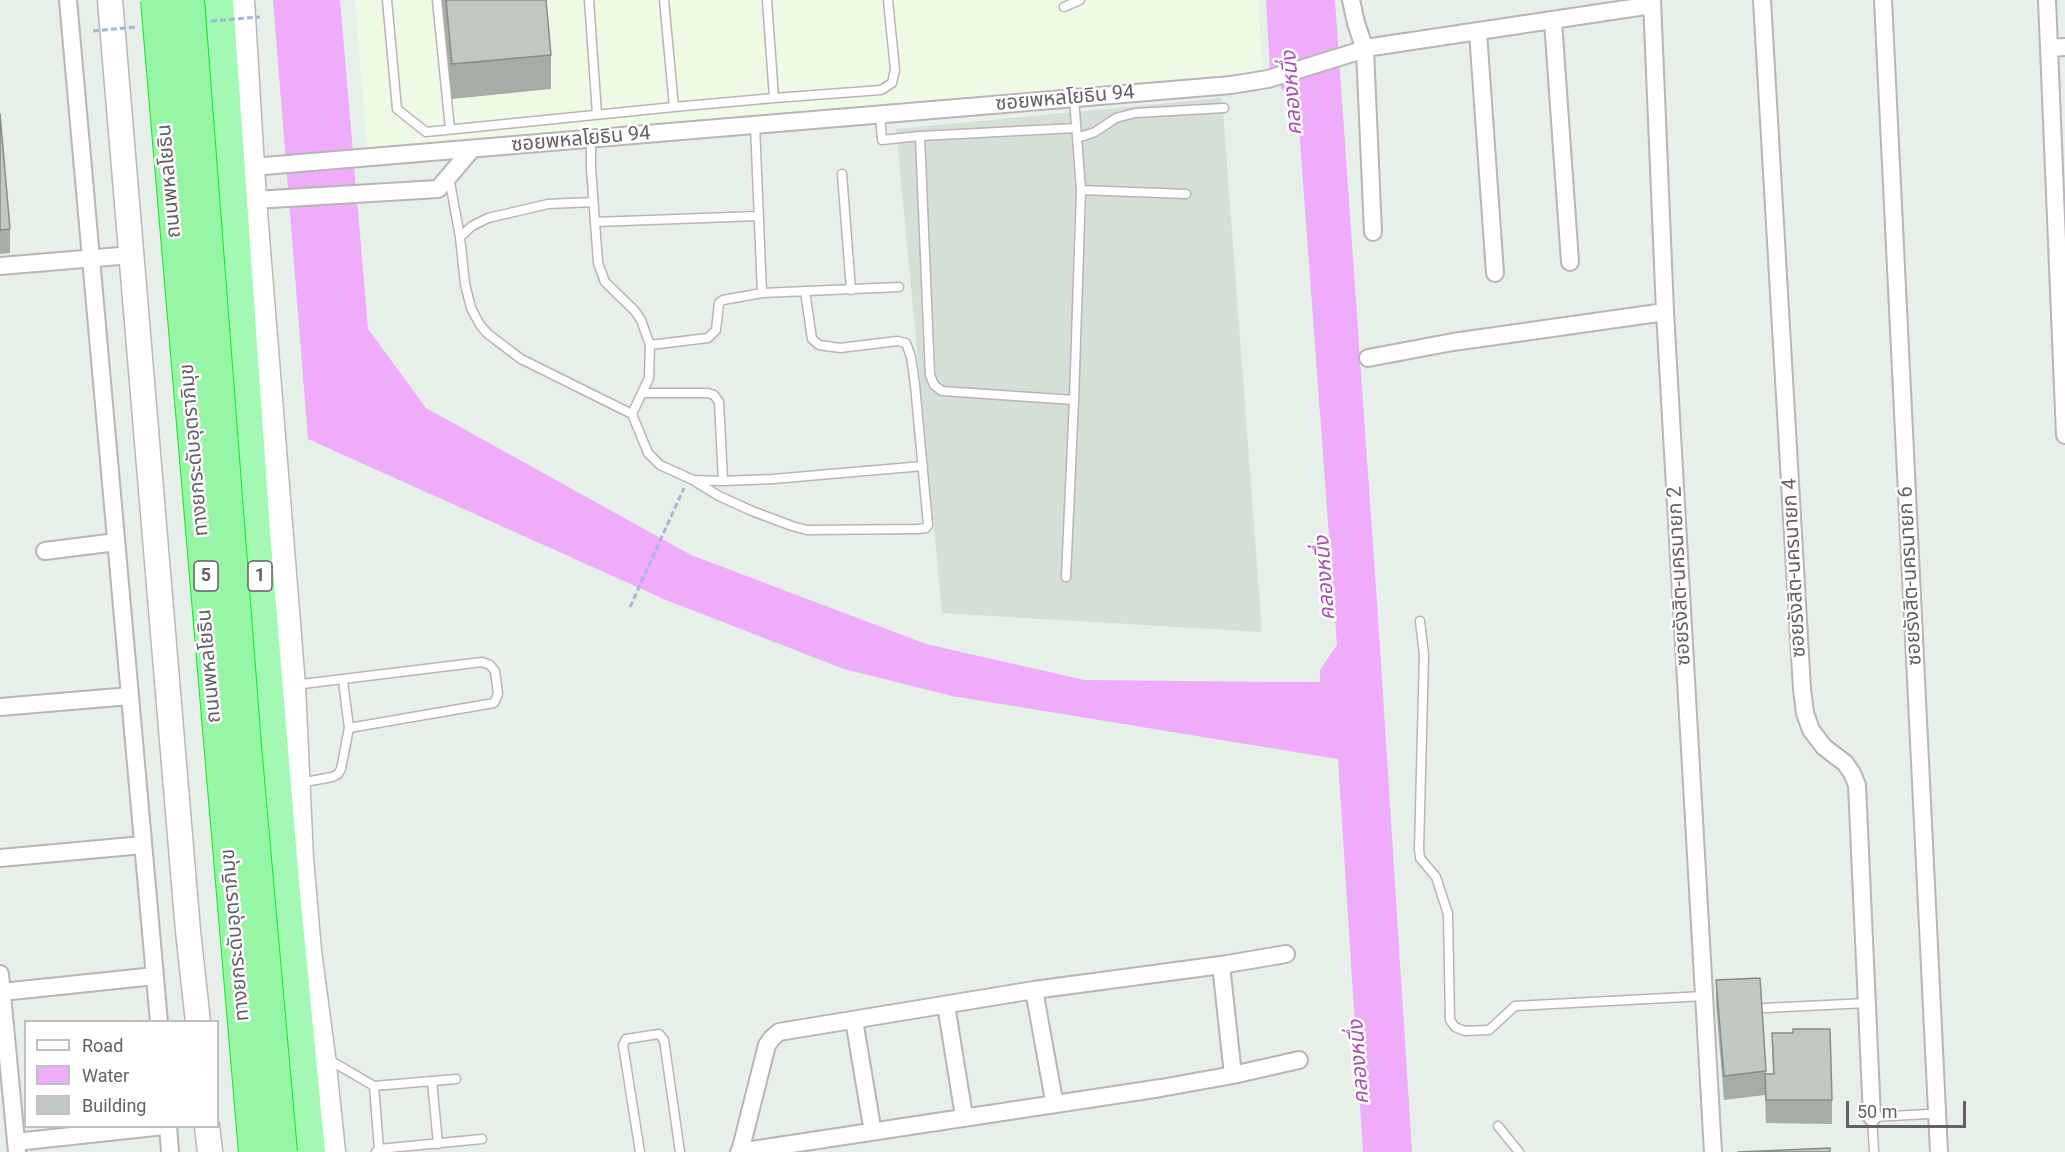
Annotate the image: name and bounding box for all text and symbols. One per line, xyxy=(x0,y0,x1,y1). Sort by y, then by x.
water label: คลองหนึ่ง xyxy=(1277,50,1309,136)
street label: ซอยพหลโยธิน 94 xyxy=(994,81,1136,117)
street label: ซอยพหลโยธิน 94 xyxy=(510,122,652,158)
street label: ถนนพหลโยธิน xyxy=(153,123,187,239)
street label: ทางยกระดับอุตราภิมุข xyxy=(175,363,215,537)
street label: ซอยรังสิต-นครนายก 4 xyxy=(1778,478,1812,658)
street label: ซอยรังสิต-นครนายก 2 xyxy=(1663,486,1697,666)
street label: ซอยรังสิต-นครนายก 6 xyxy=(1894,486,1928,666)
water label: คลองหนึ่ง xyxy=(1310,535,1342,621)
road number: 5 xyxy=(194,561,218,591)
road number: 1 xyxy=(248,561,272,591)
street label: ถนนพหลโยธิน xyxy=(193,608,227,724)
street label: ทางยกระดับอุตราภิมุข xyxy=(216,848,256,1022)
water label: คลองหนึ่ง xyxy=(1344,1019,1376,1105)
legend xyxy=(24,1020,219,1128)
text: Road xyxy=(82,1035,123,1056)
text: Water xyxy=(82,1065,129,1086)
scale bar xyxy=(1849,1089,1969,1127)
text: Building xyxy=(82,1095,146,1116)
text: 50 m xyxy=(1857,1101,1897,1122)

